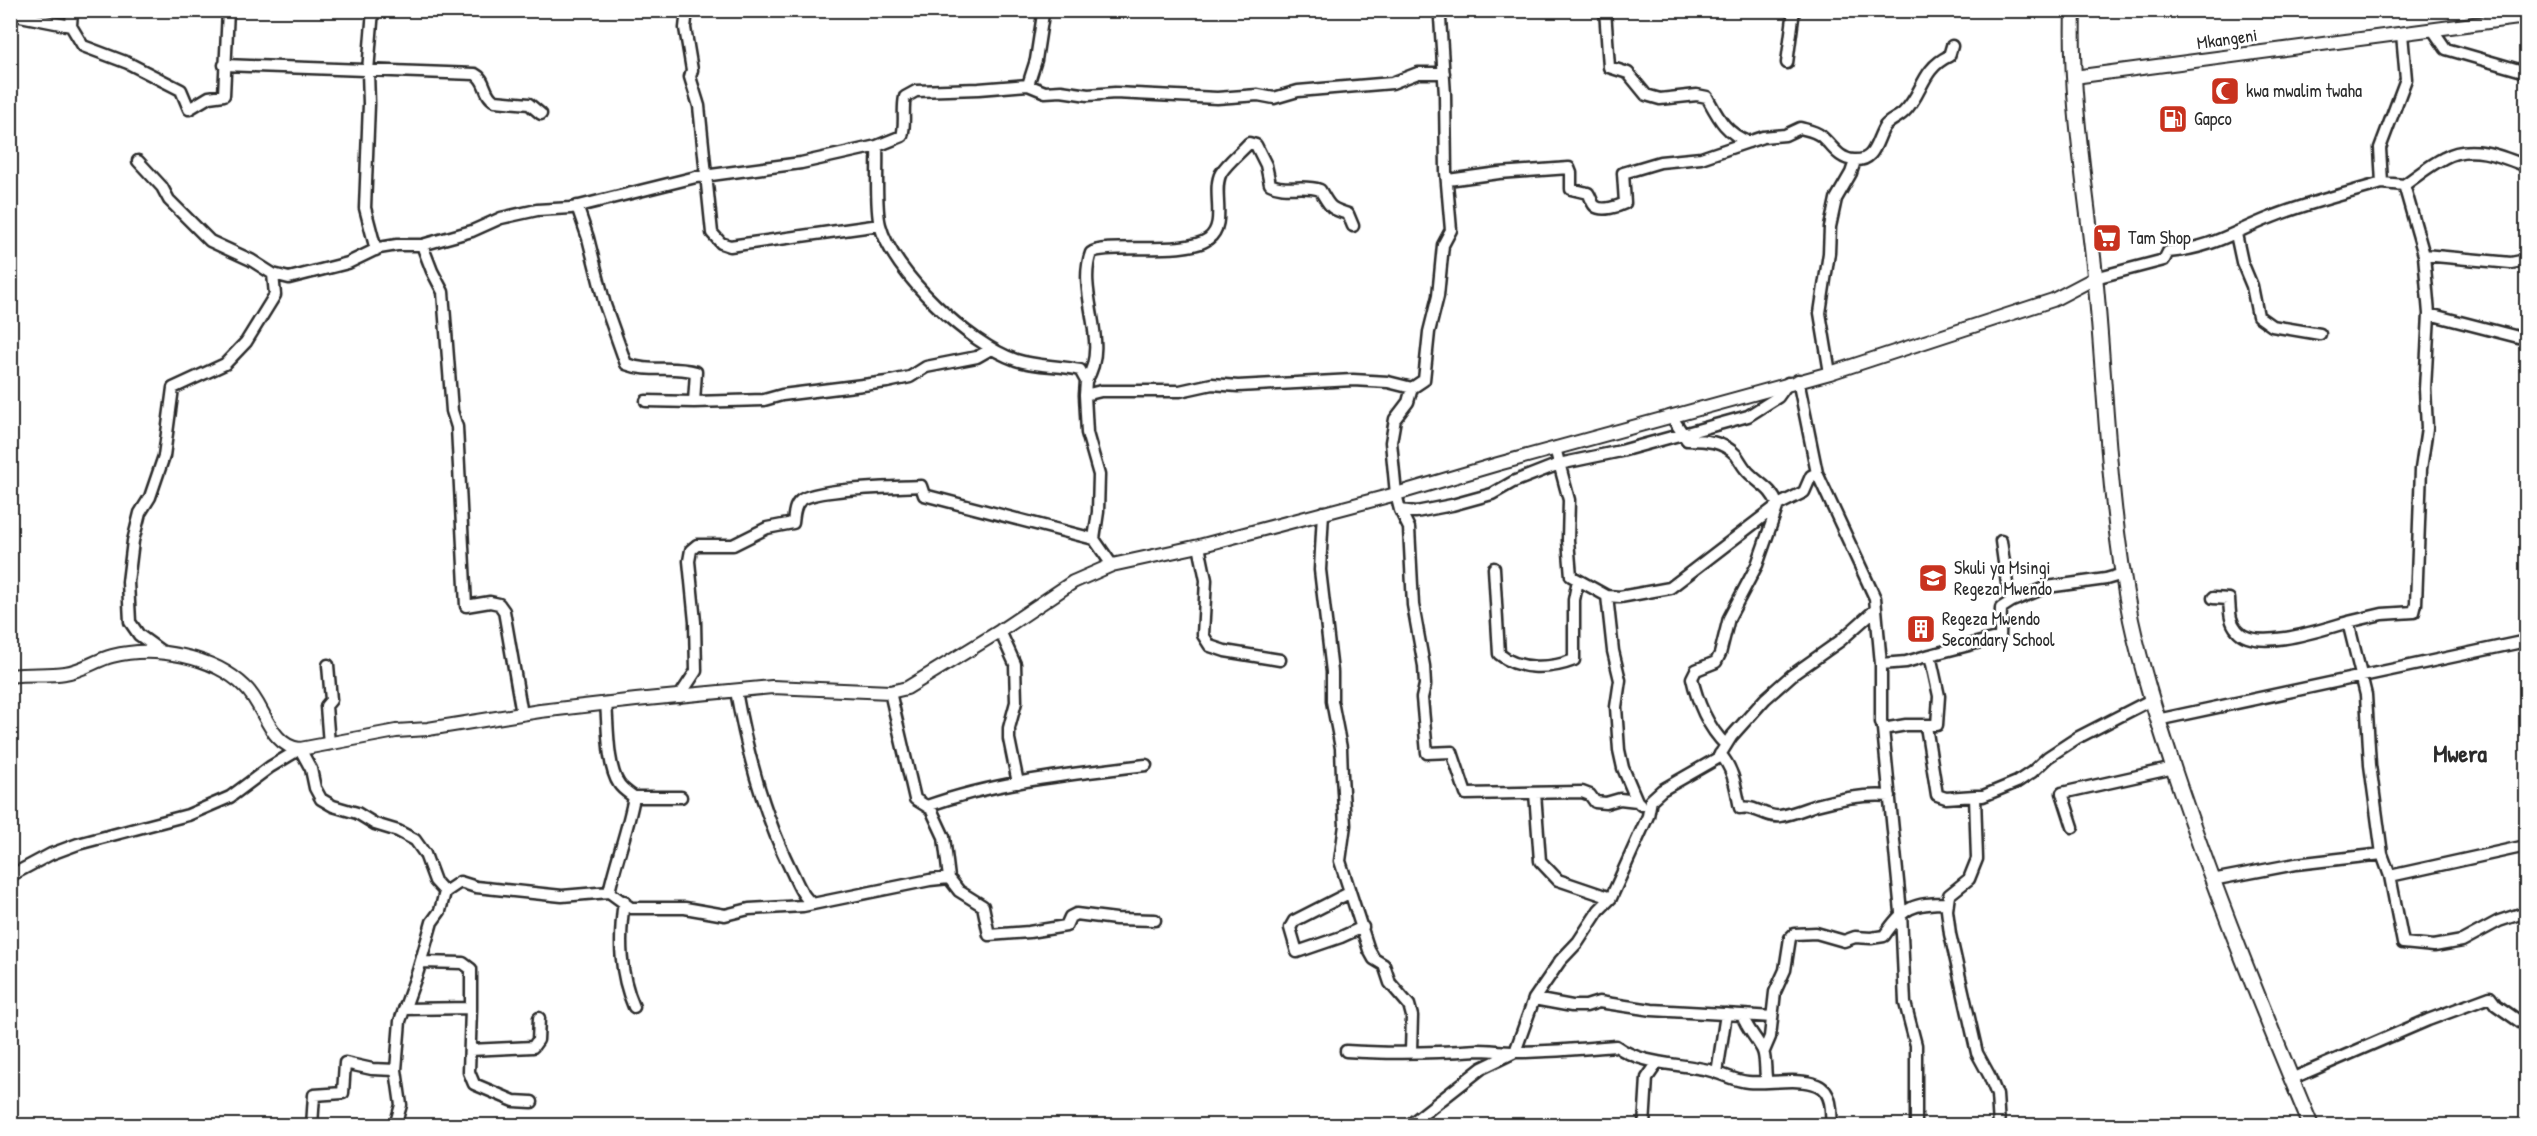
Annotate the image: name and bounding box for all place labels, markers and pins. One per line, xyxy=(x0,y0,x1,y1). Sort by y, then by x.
mosque icon: kwa mwalim twaha xyxy=(2209,75,2241,107)
place label: kwa mwalim twaha xyxy=(2246,78,2362,103)
fuel station icon: Gapco xyxy=(2157,103,2189,135)
place label: Gapco xyxy=(2194,106,2232,131)
supermarket icon: Tam Shop xyxy=(2091,222,2123,254)
place label: Tam Shop xyxy=(2128,225,2191,250)
place label: Skuli ya Msingi Regeza Mwendo xyxy=(1954,555,2052,601)
school or university icon: Skuli ya Msingi Regeza Mwendo xyxy=(1917,562,1949,594)
place label: Regeza Mwendo Secondary School xyxy=(1942,606,2055,652)
building icon: Regeza Mwendo Secondary School xyxy=(1905,613,1937,645)

